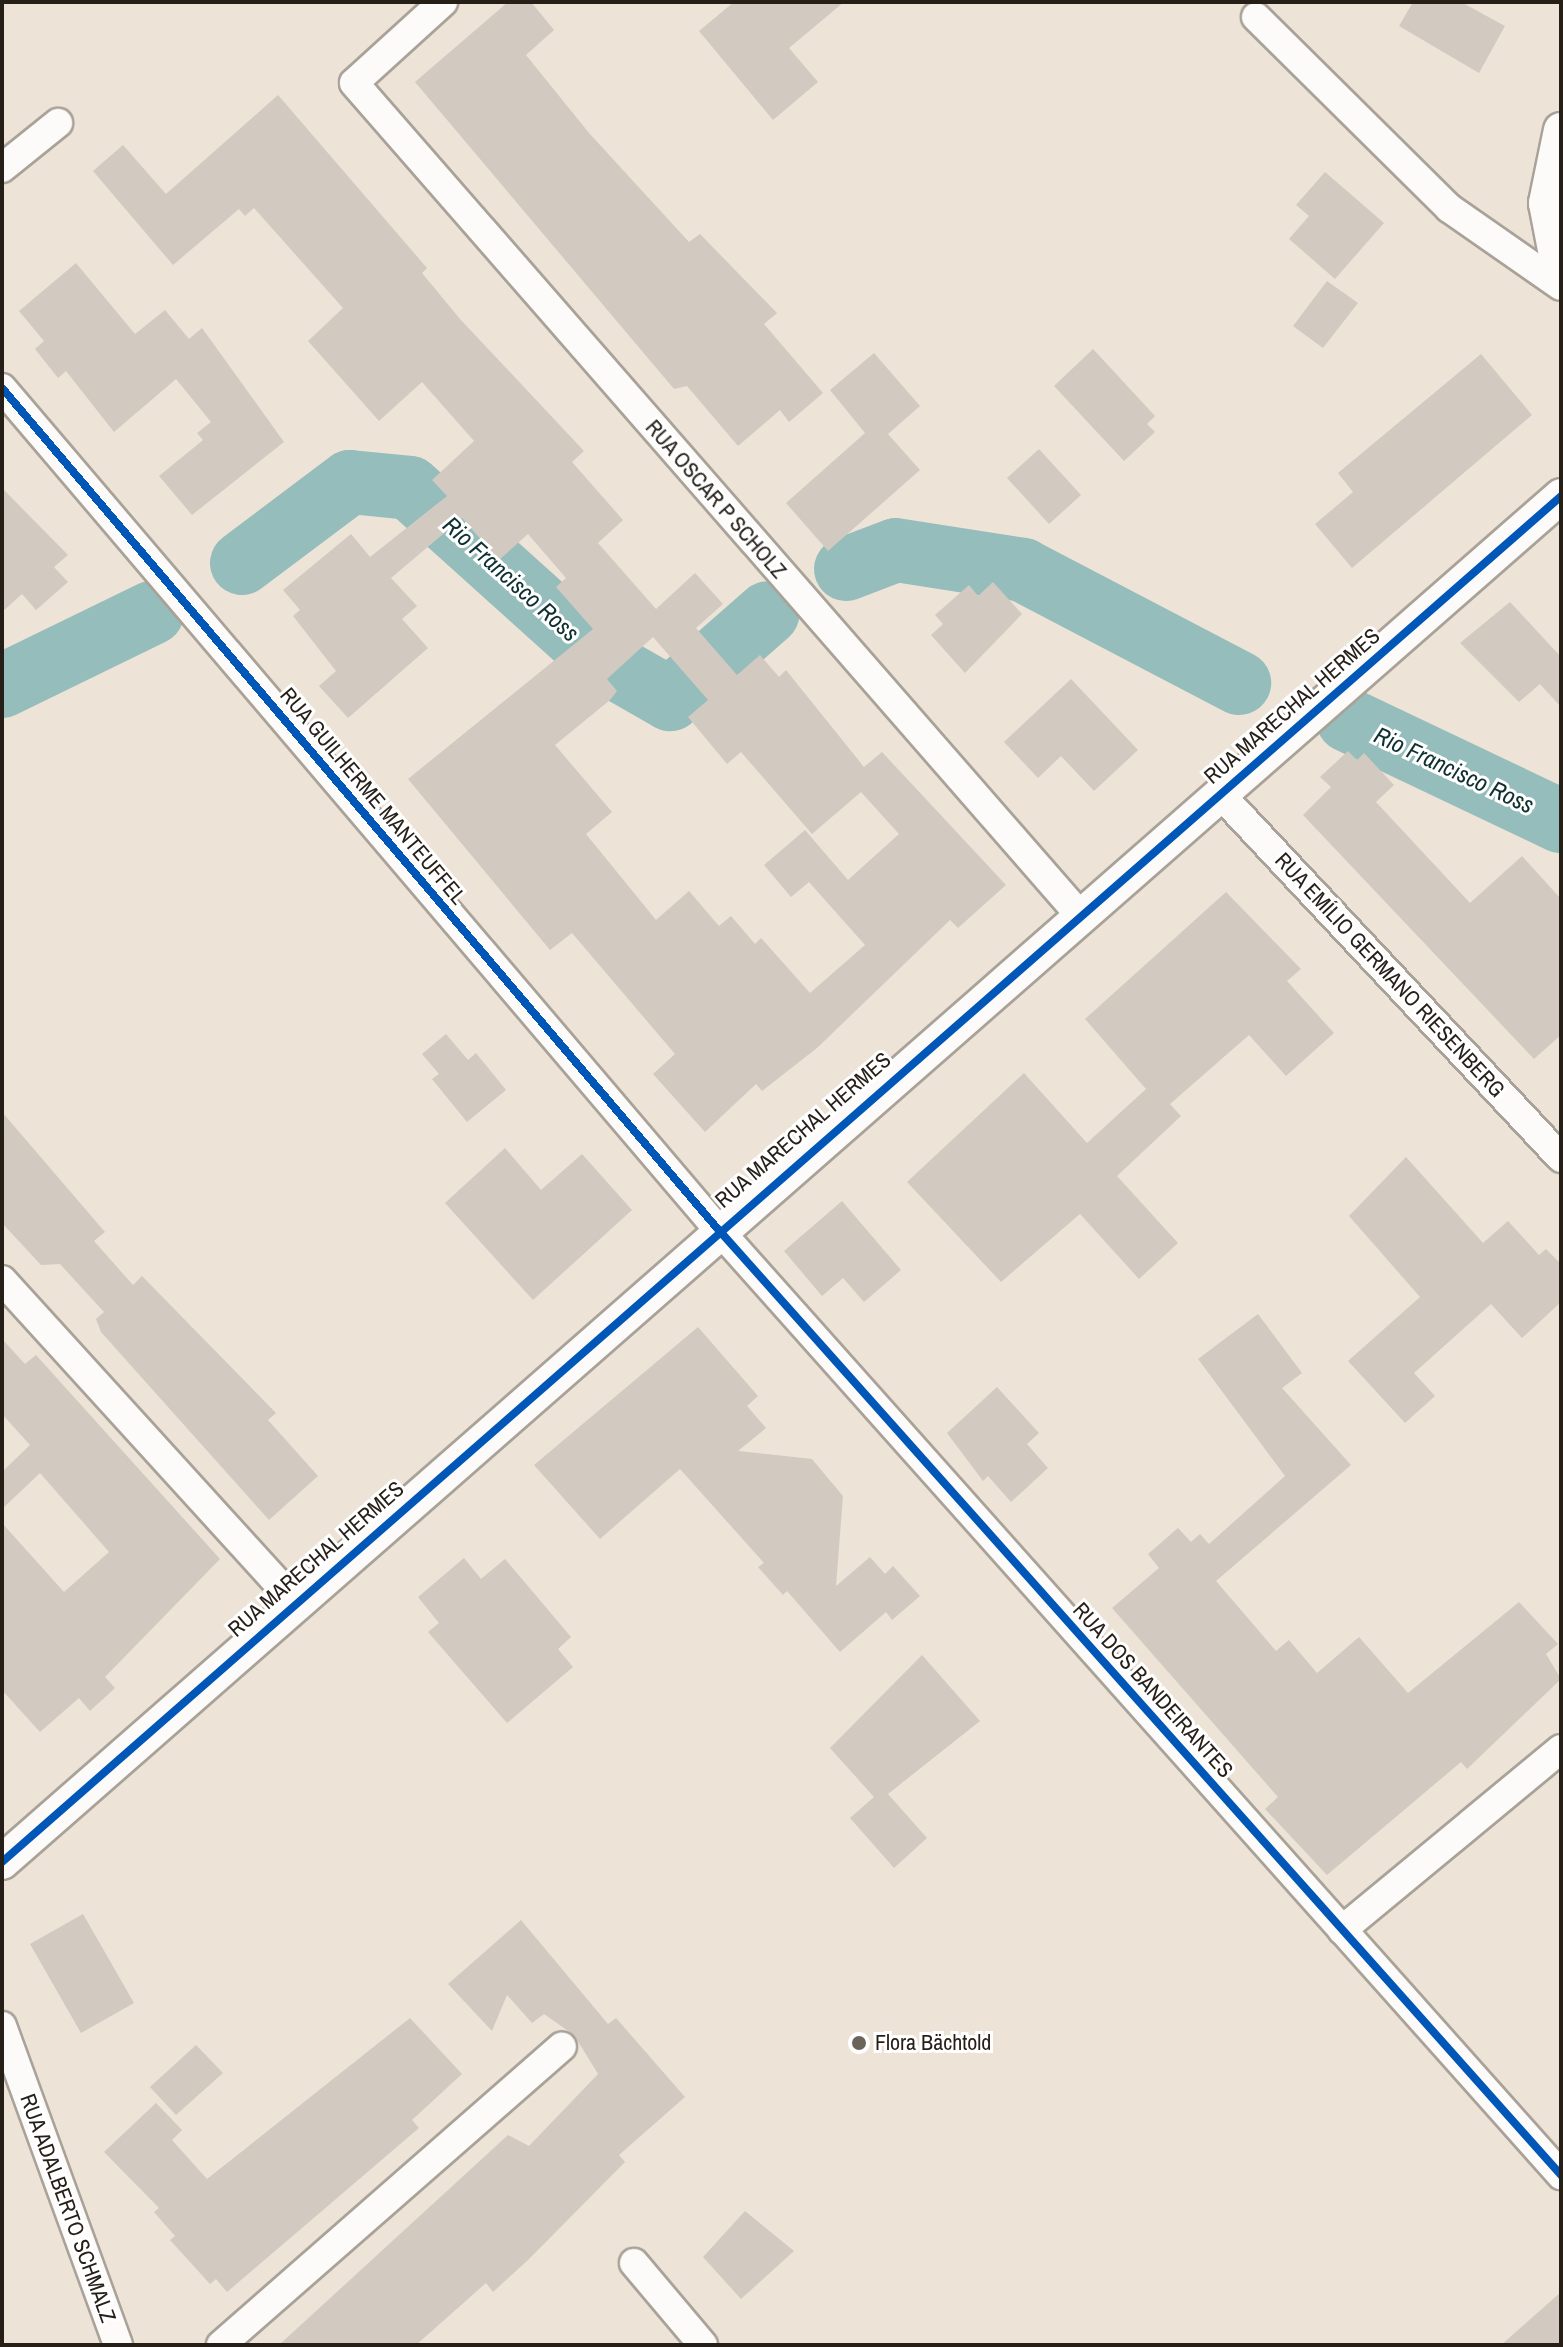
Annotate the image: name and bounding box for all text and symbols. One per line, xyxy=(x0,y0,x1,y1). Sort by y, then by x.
street label: RUA OSCAR P SCHOLZ xyxy=(640,414,792,584)
water label: Rio Francisco Ross xyxy=(437,510,585,648)
street label: RUA MARECHAL HERMES xyxy=(1198,622,1386,790)
street label: RUA GUILHERME MANTEUFFEL xyxy=(274,682,472,910)
water label: Rio Francisco Ross xyxy=(1370,720,1538,820)
street label: RUA EMÍLIO GERMANO RIESENBERG xyxy=(1269,847,1511,1103)
street label: RUA MARECHAL HERMES xyxy=(709,1046,897,1214)
street label: RUA MARECHAL HERMES xyxy=(222,1475,410,1643)
street label: RUA DOS BANDEIRANTES xyxy=(1067,1597,1239,1783)
place label: Flora Bächtold xyxy=(875,2030,991,2056)
marker: Flora Bächtold xyxy=(850,2034,868,2052)
street label: RUA ADALBERTO SCHMALZ xyxy=(14,2089,122,2327)

